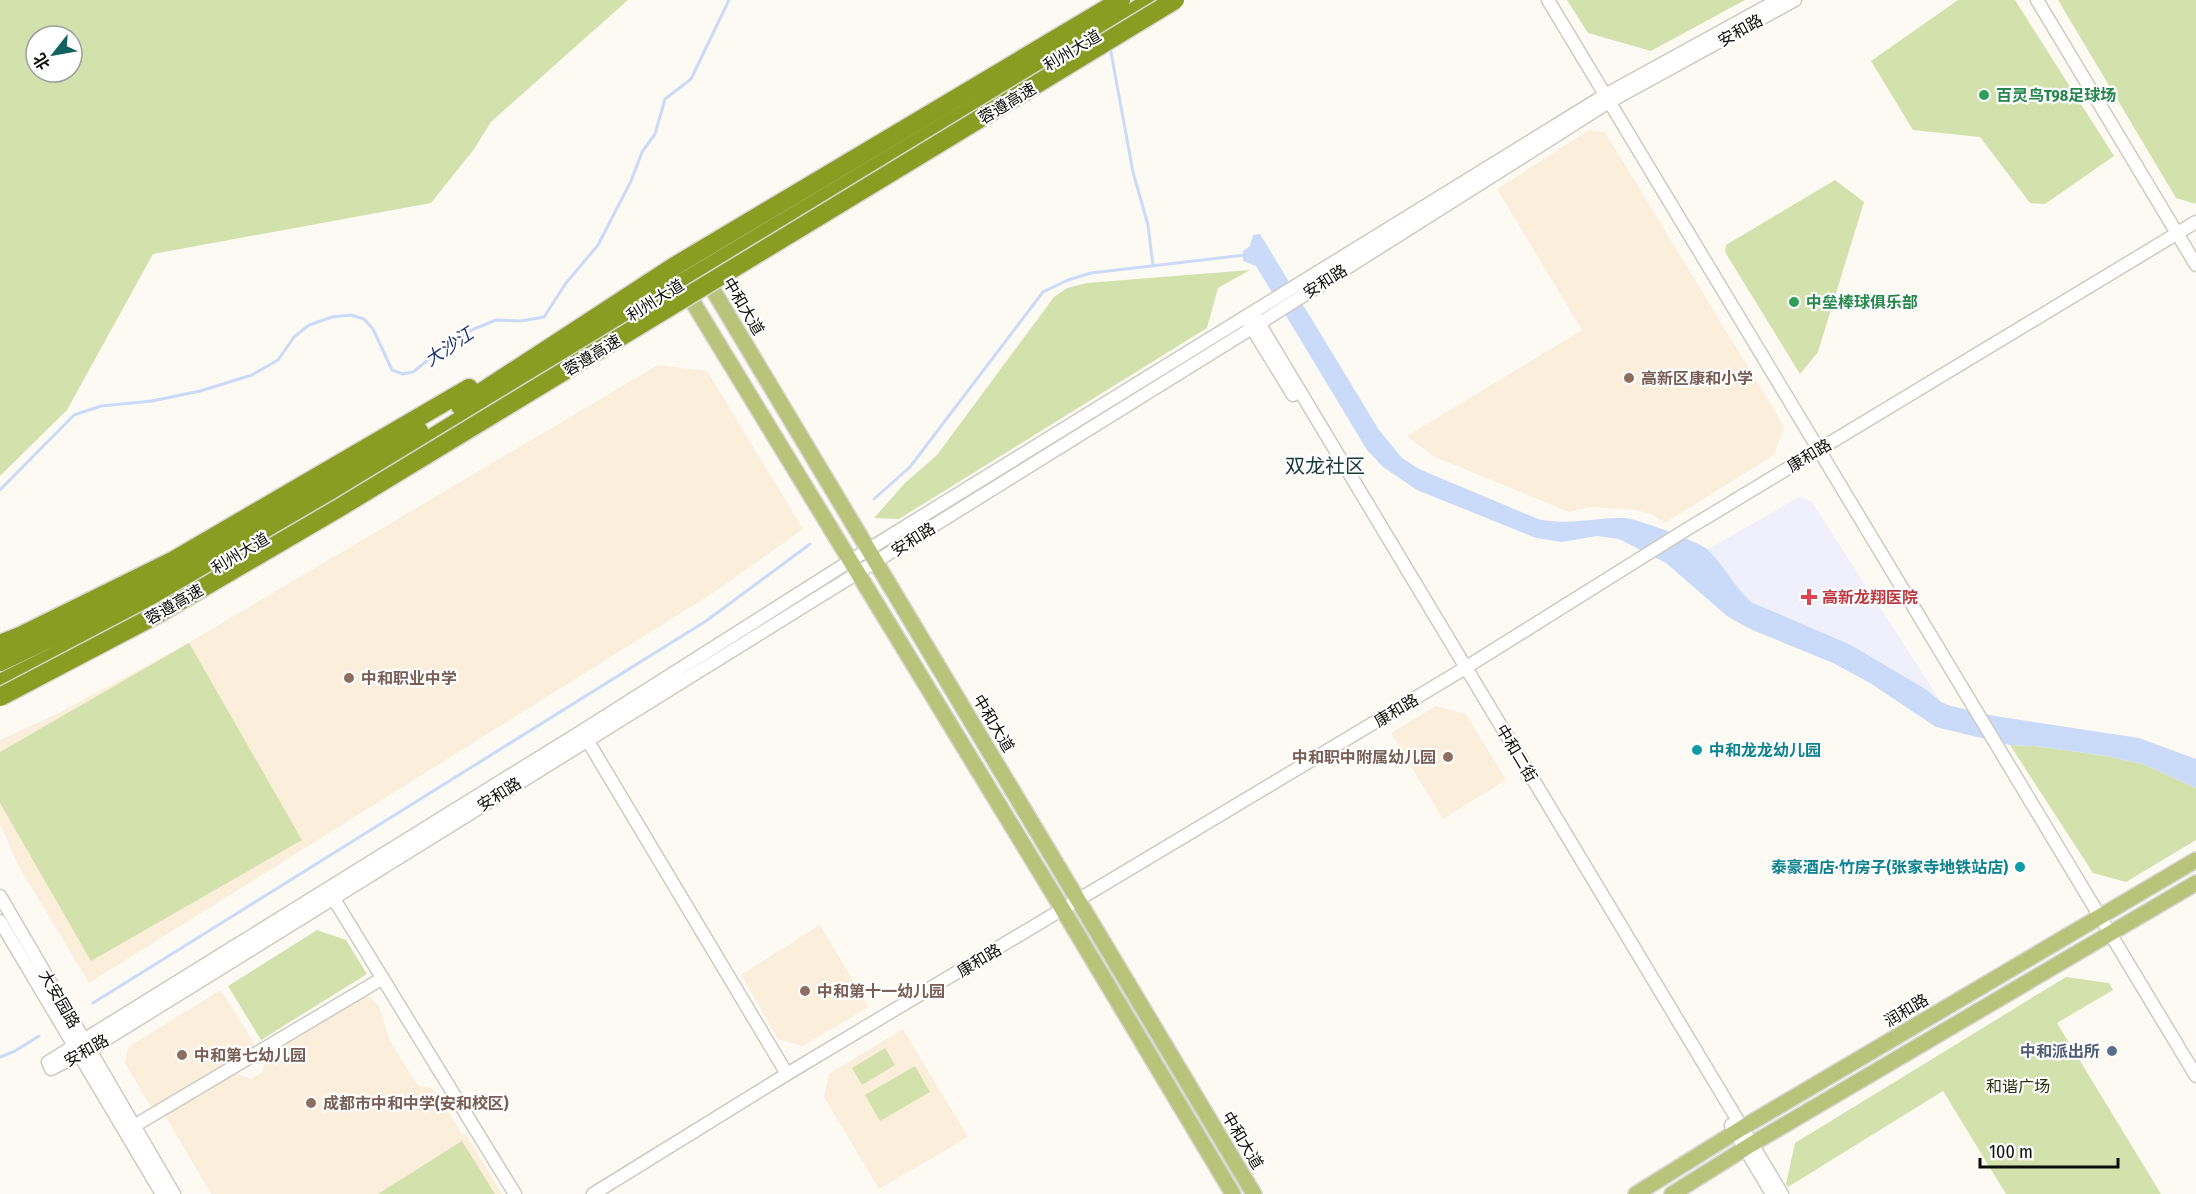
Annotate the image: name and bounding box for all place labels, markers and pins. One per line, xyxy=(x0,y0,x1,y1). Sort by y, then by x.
place label: 百灵鸟T98足球场 xyxy=(1996,86,2116,105)
marker: 百灵鸟T98足球场 xyxy=(1977,88,1991,102)
place label: 中垒棒球俱乐部 xyxy=(1806,293,1918,312)
marker: 中垒棒球俱乐部 xyxy=(1787,295,1801,309)
place label: 高新区康和小学 xyxy=(1641,369,1753,388)
marker: 高新区康和小学 xyxy=(1622,371,1636,385)
marker: 高新龙翔医院 xyxy=(1800,588,1818,606)
place label: 高新龙翔医院 xyxy=(1822,588,1918,607)
place label: 中和职业中学 xyxy=(361,669,457,688)
marker: 中和职业中学 xyxy=(342,671,356,685)
place label: 中和龙龙幼儿园 xyxy=(1709,741,1821,760)
marker: 中和龙龙幼儿园 xyxy=(1690,743,1704,757)
place label: 中和职中附属幼儿园 xyxy=(1292,748,1436,767)
marker: 中和职中附属幼儿园 xyxy=(1441,750,1455,764)
place label: 泰豪酒店·竹房子(张家寺地铁站店) xyxy=(1771,858,2008,877)
marker: 泰豪酒店·竹房子(张家寺地铁站店) xyxy=(2013,860,2027,874)
place label: 中和第十一幼儿园 xyxy=(817,982,945,1001)
marker: 中和第十一幼儿园 xyxy=(798,984,812,998)
place label: 中和派出所 xyxy=(2020,1042,2100,1061)
marker: 中和派出所 xyxy=(2105,1044,2119,1058)
place label: 中和第七幼儿园 xyxy=(194,1046,306,1065)
marker: 中和第七幼儿园 xyxy=(175,1048,189,1062)
place label: 成都市中和中学(安和校区) xyxy=(323,1094,509,1113)
marker: 成都市中和中学(安和校区) xyxy=(304,1096,318,1110)

